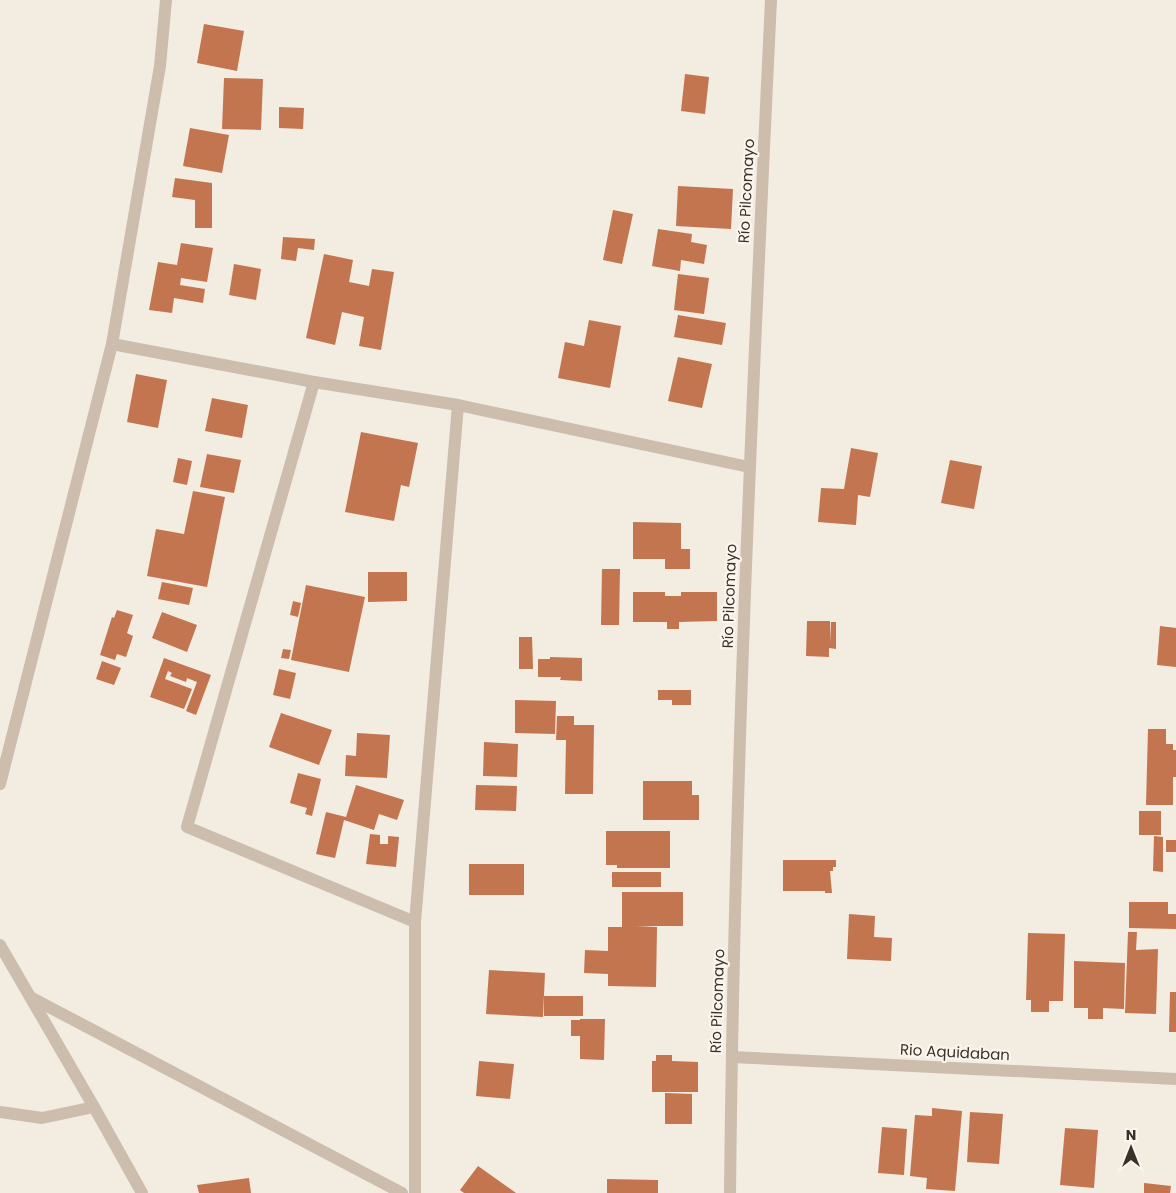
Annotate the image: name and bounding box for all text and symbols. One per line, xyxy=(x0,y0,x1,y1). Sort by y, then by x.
street label: Río Pilcomayo xyxy=(733,138,759,244)
street label: Río Pilcomayo xyxy=(717,543,741,649)
street label: Río Pilcomayo xyxy=(705,948,729,1054)
street label: Rio Aquidaban xyxy=(899,1039,1011,1065)
north arrow xyxy=(1106,1123,1156,1173)
text: N xyxy=(1126,1125,1136,1145)

